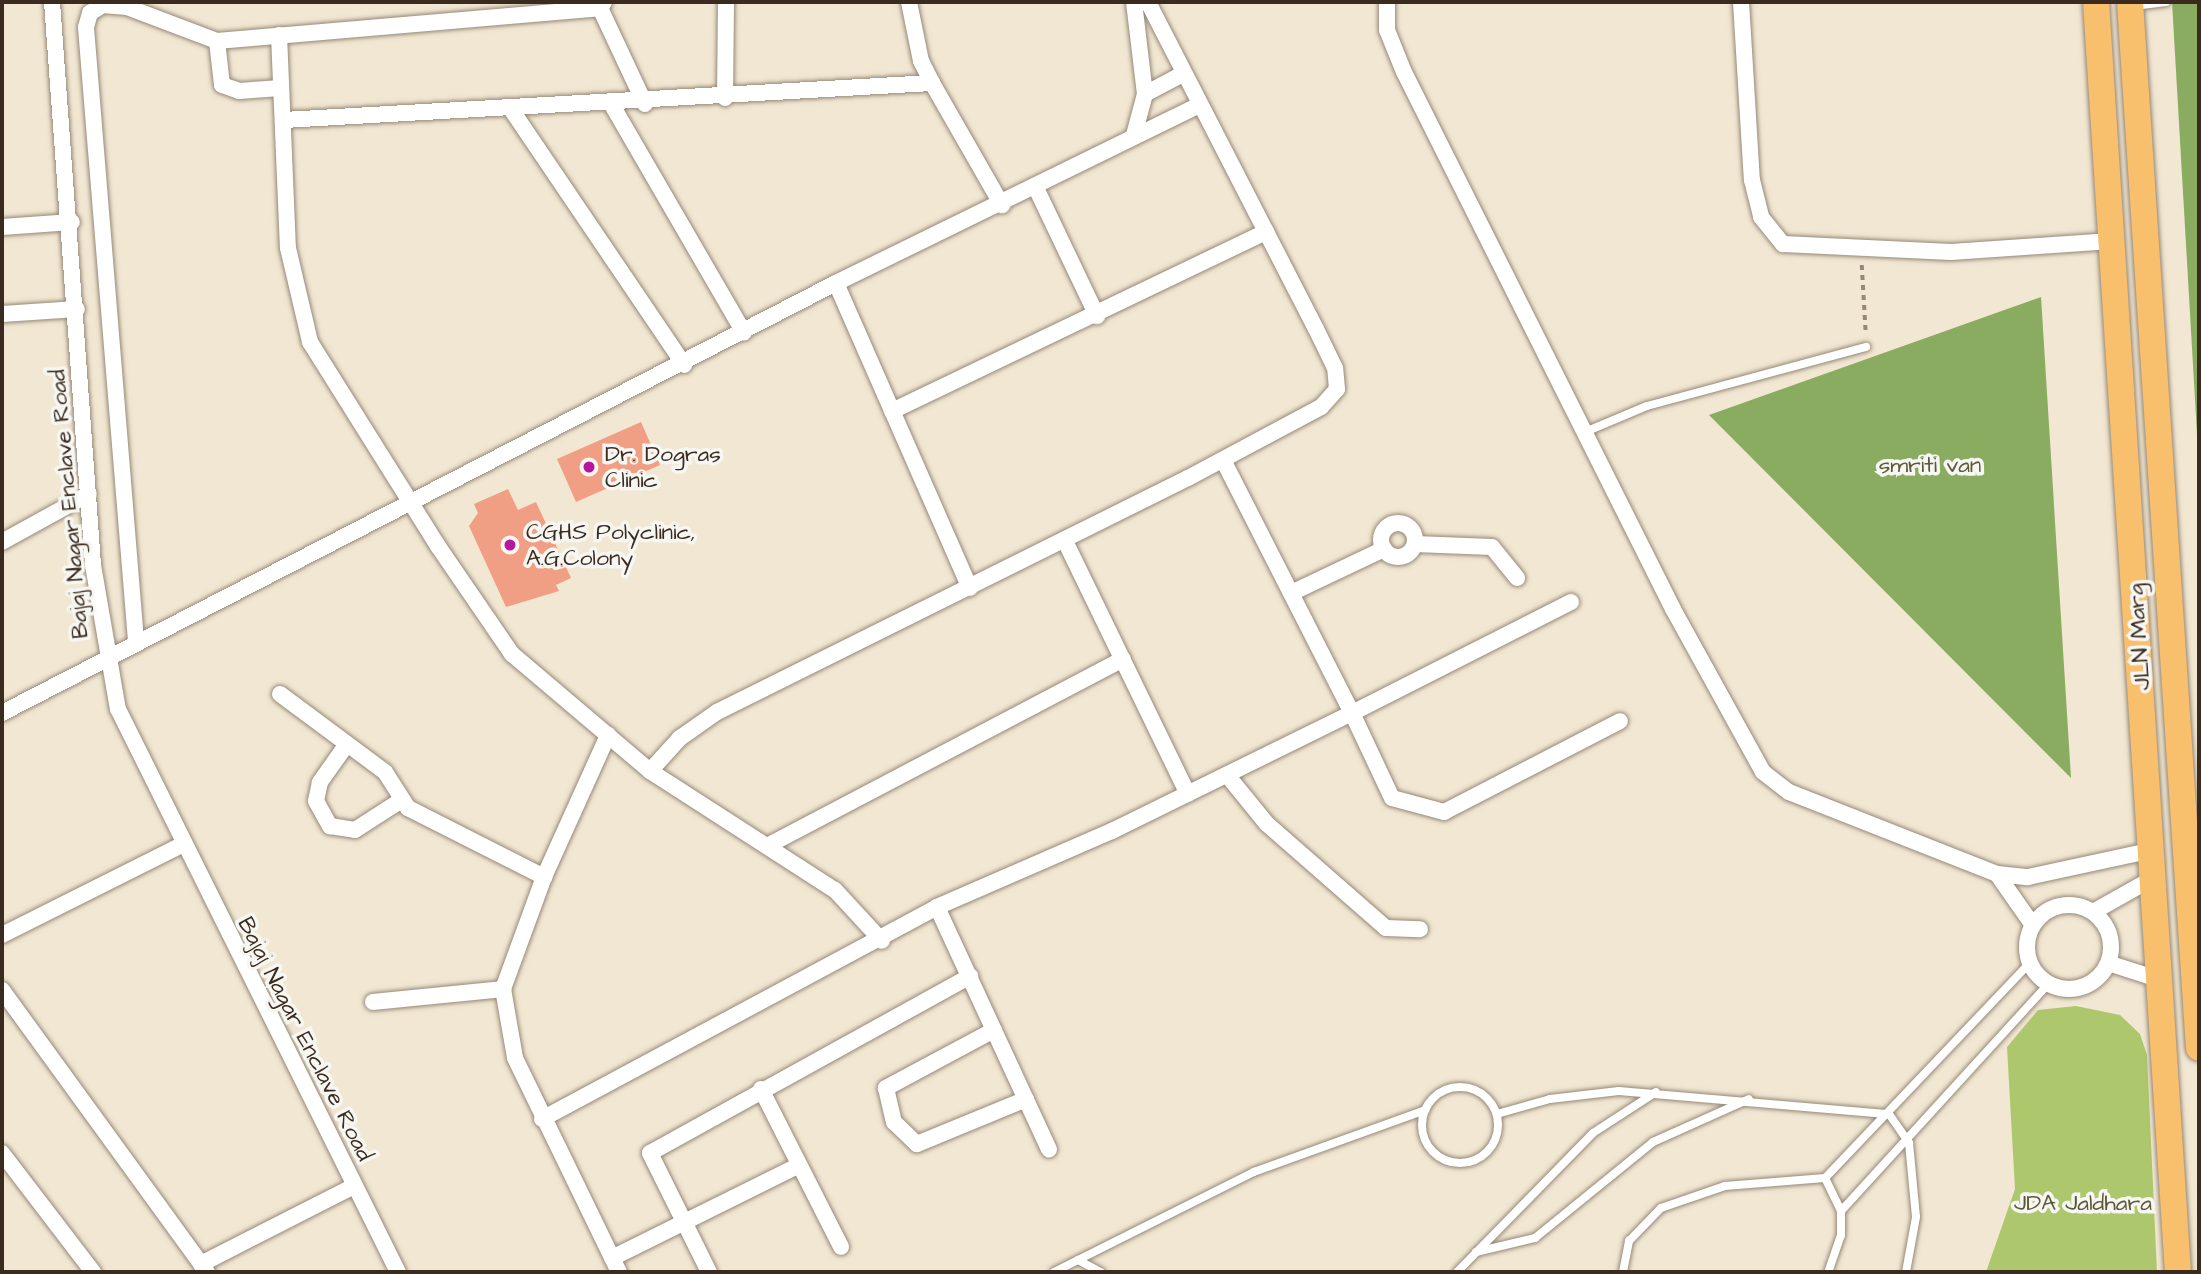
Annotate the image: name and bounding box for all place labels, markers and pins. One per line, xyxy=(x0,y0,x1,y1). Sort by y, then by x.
place label: Dr. Dogras Clinic xyxy=(605,440,721,494)
marker: Dr. Dogras Clinic xyxy=(579,457,599,477)
place label: CGHS Polyclinic, A.G.Colony xyxy=(526,518,695,572)
marker: CGHS Polyclinic, A.G.Colony xyxy=(500,535,520,555)

